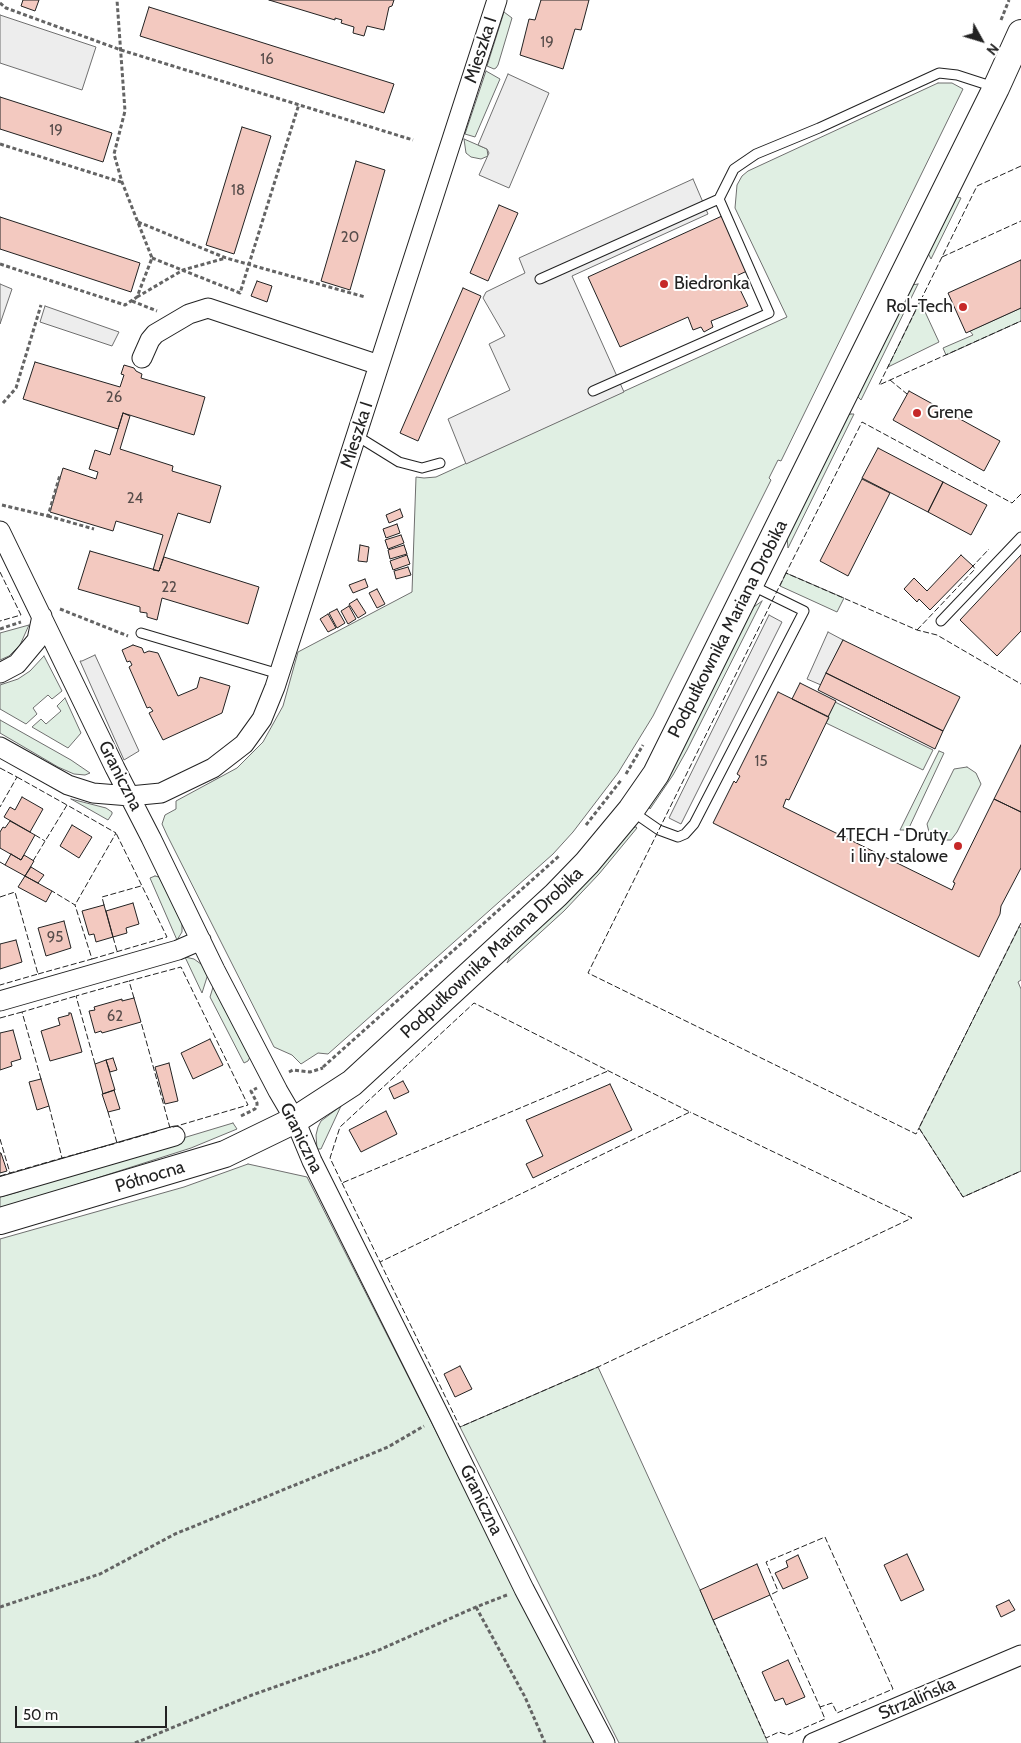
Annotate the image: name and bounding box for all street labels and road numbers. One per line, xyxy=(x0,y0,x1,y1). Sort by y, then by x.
street label: Mieszka I xyxy=(460,14,502,86)
street label: Mieszka I xyxy=(336,399,378,471)
street label: Podpułkownika Mariana Drobika xyxy=(664,517,792,741)
street label: Graniczna xyxy=(93,737,147,815)
street label: Podpułkownika Mariana Drobika xyxy=(396,863,588,1043)
street label: Graniczna xyxy=(275,1099,327,1177)
street label: Północna xyxy=(113,1156,187,1198)
street label: Graniczna xyxy=(455,1461,507,1539)
street label: Strzalińska xyxy=(875,1673,959,1725)

